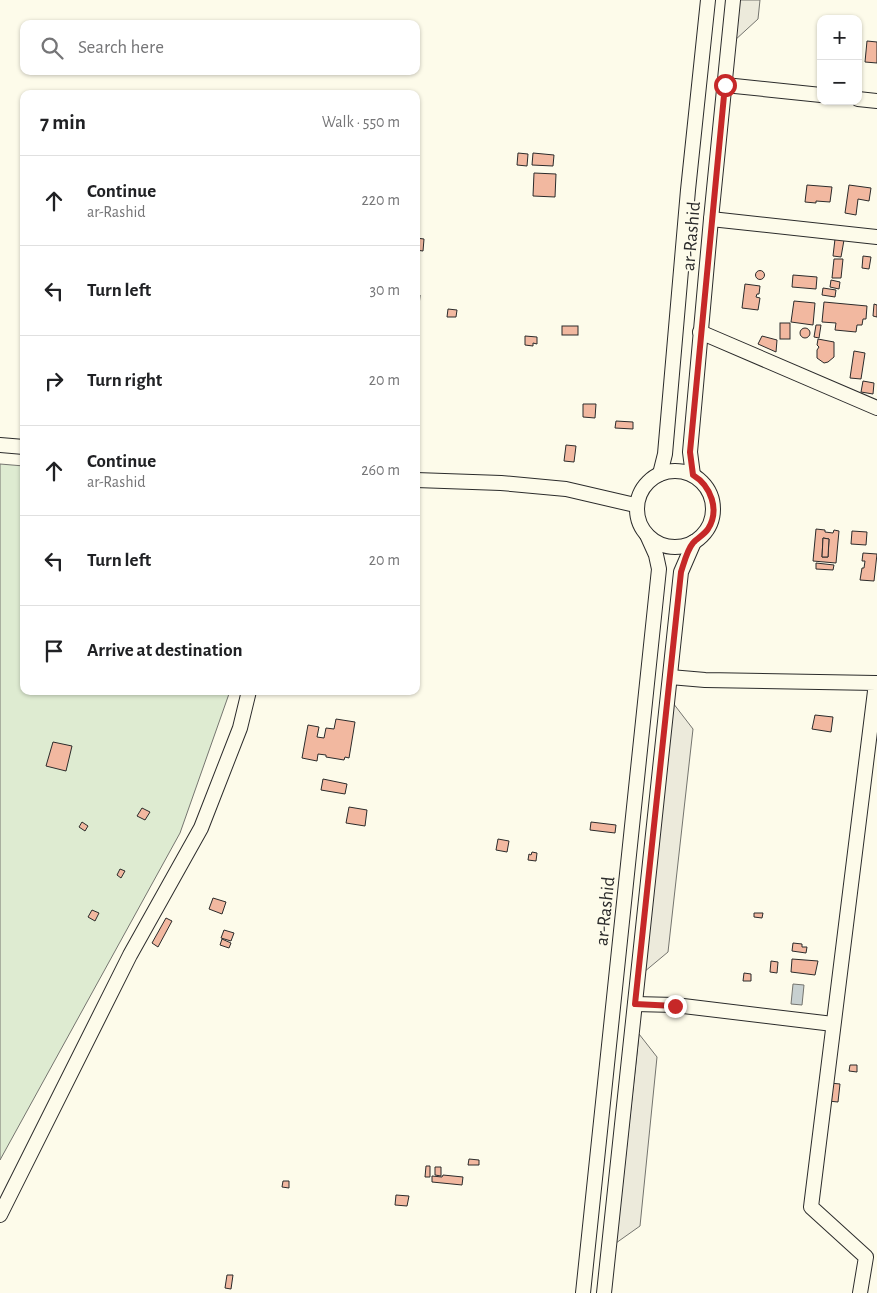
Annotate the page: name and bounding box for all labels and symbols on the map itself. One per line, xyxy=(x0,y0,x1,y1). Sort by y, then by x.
route start xyxy=(714,74,737,97)
street label: ar-Rashid xyxy=(679,200,704,272)
street label: ar-Rashid xyxy=(592,875,619,947)
route end xyxy=(664,995,687,1018)

